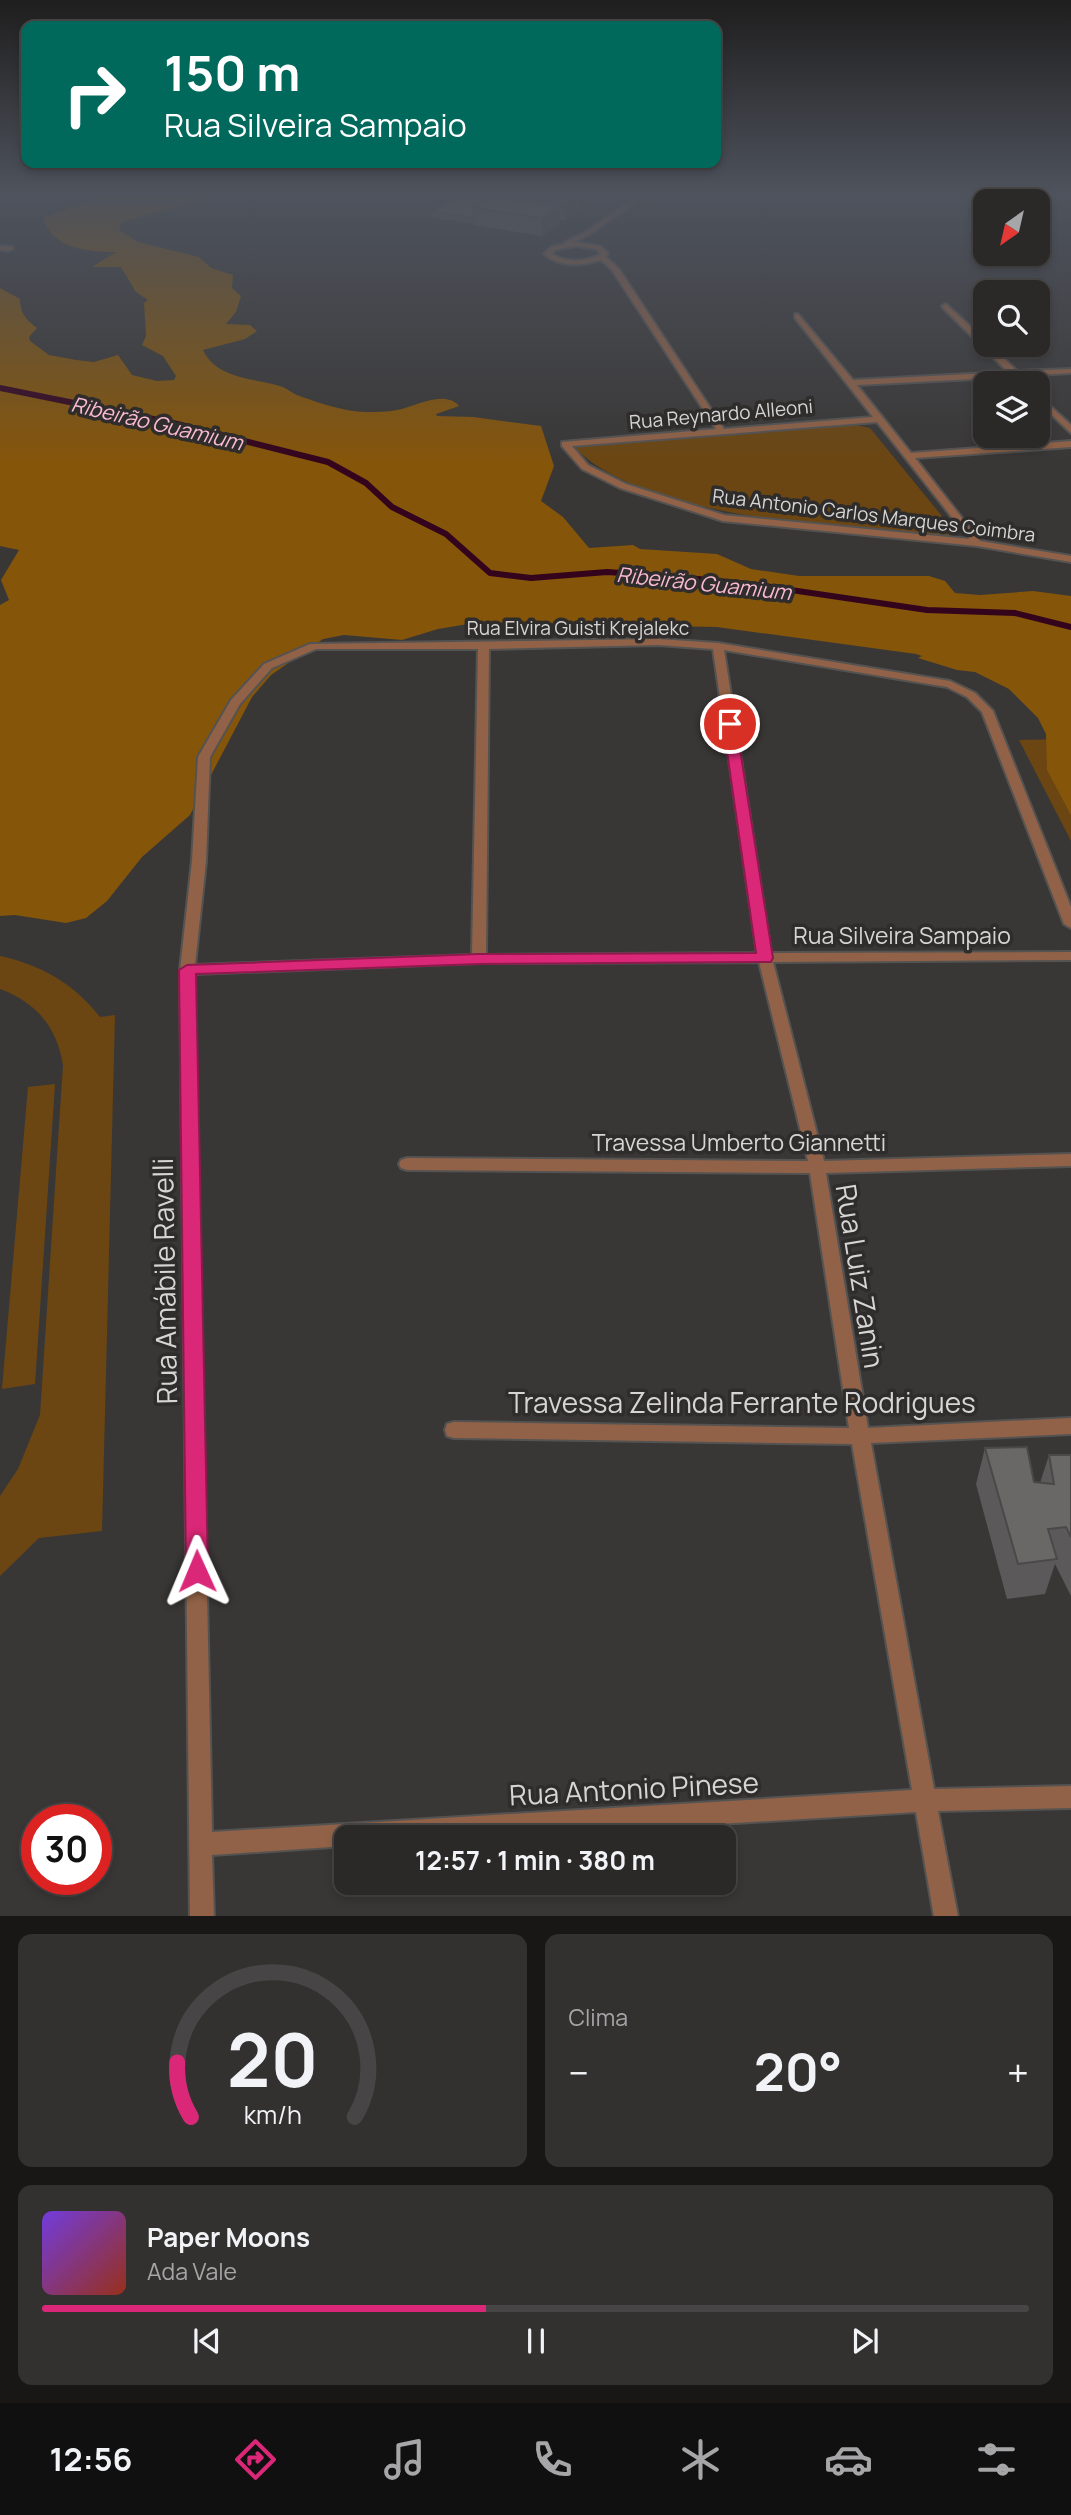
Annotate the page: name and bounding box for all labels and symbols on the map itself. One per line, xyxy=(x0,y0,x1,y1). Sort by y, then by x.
north arrow xyxy=(973,189,1050,266)
water label: Ribeirão Guamium xyxy=(69,390,247,457)
street label: Rua Reynardo Alleoni xyxy=(628,393,814,435)
street label: Rua Antonio Carlos Marques Coimbra xyxy=(711,482,1037,548)
water label: Ribeirão Guamium xyxy=(615,560,794,606)
street label: Rua Elvira Guisti Krejalekc xyxy=(467,615,689,641)
pin xyxy=(700,694,760,754)
street label: Rua Silveira Sampaio xyxy=(793,919,1011,951)
street label: Travessa Umberto Giannetti xyxy=(592,1126,886,1158)
street label: Rua Amábile Ravelli xyxy=(143,1157,185,1405)
street label: Rua Luiz Zanin xyxy=(828,1181,894,1371)
street label: Travessa Zelinda Ferrante Rodrigues xyxy=(508,1383,976,1421)
position arrow xyxy=(160,1534,234,1608)
street label: Rua Antonio Pinese xyxy=(508,1762,760,1814)
speed limit sign: 30 xyxy=(21,1804,112,1895)

